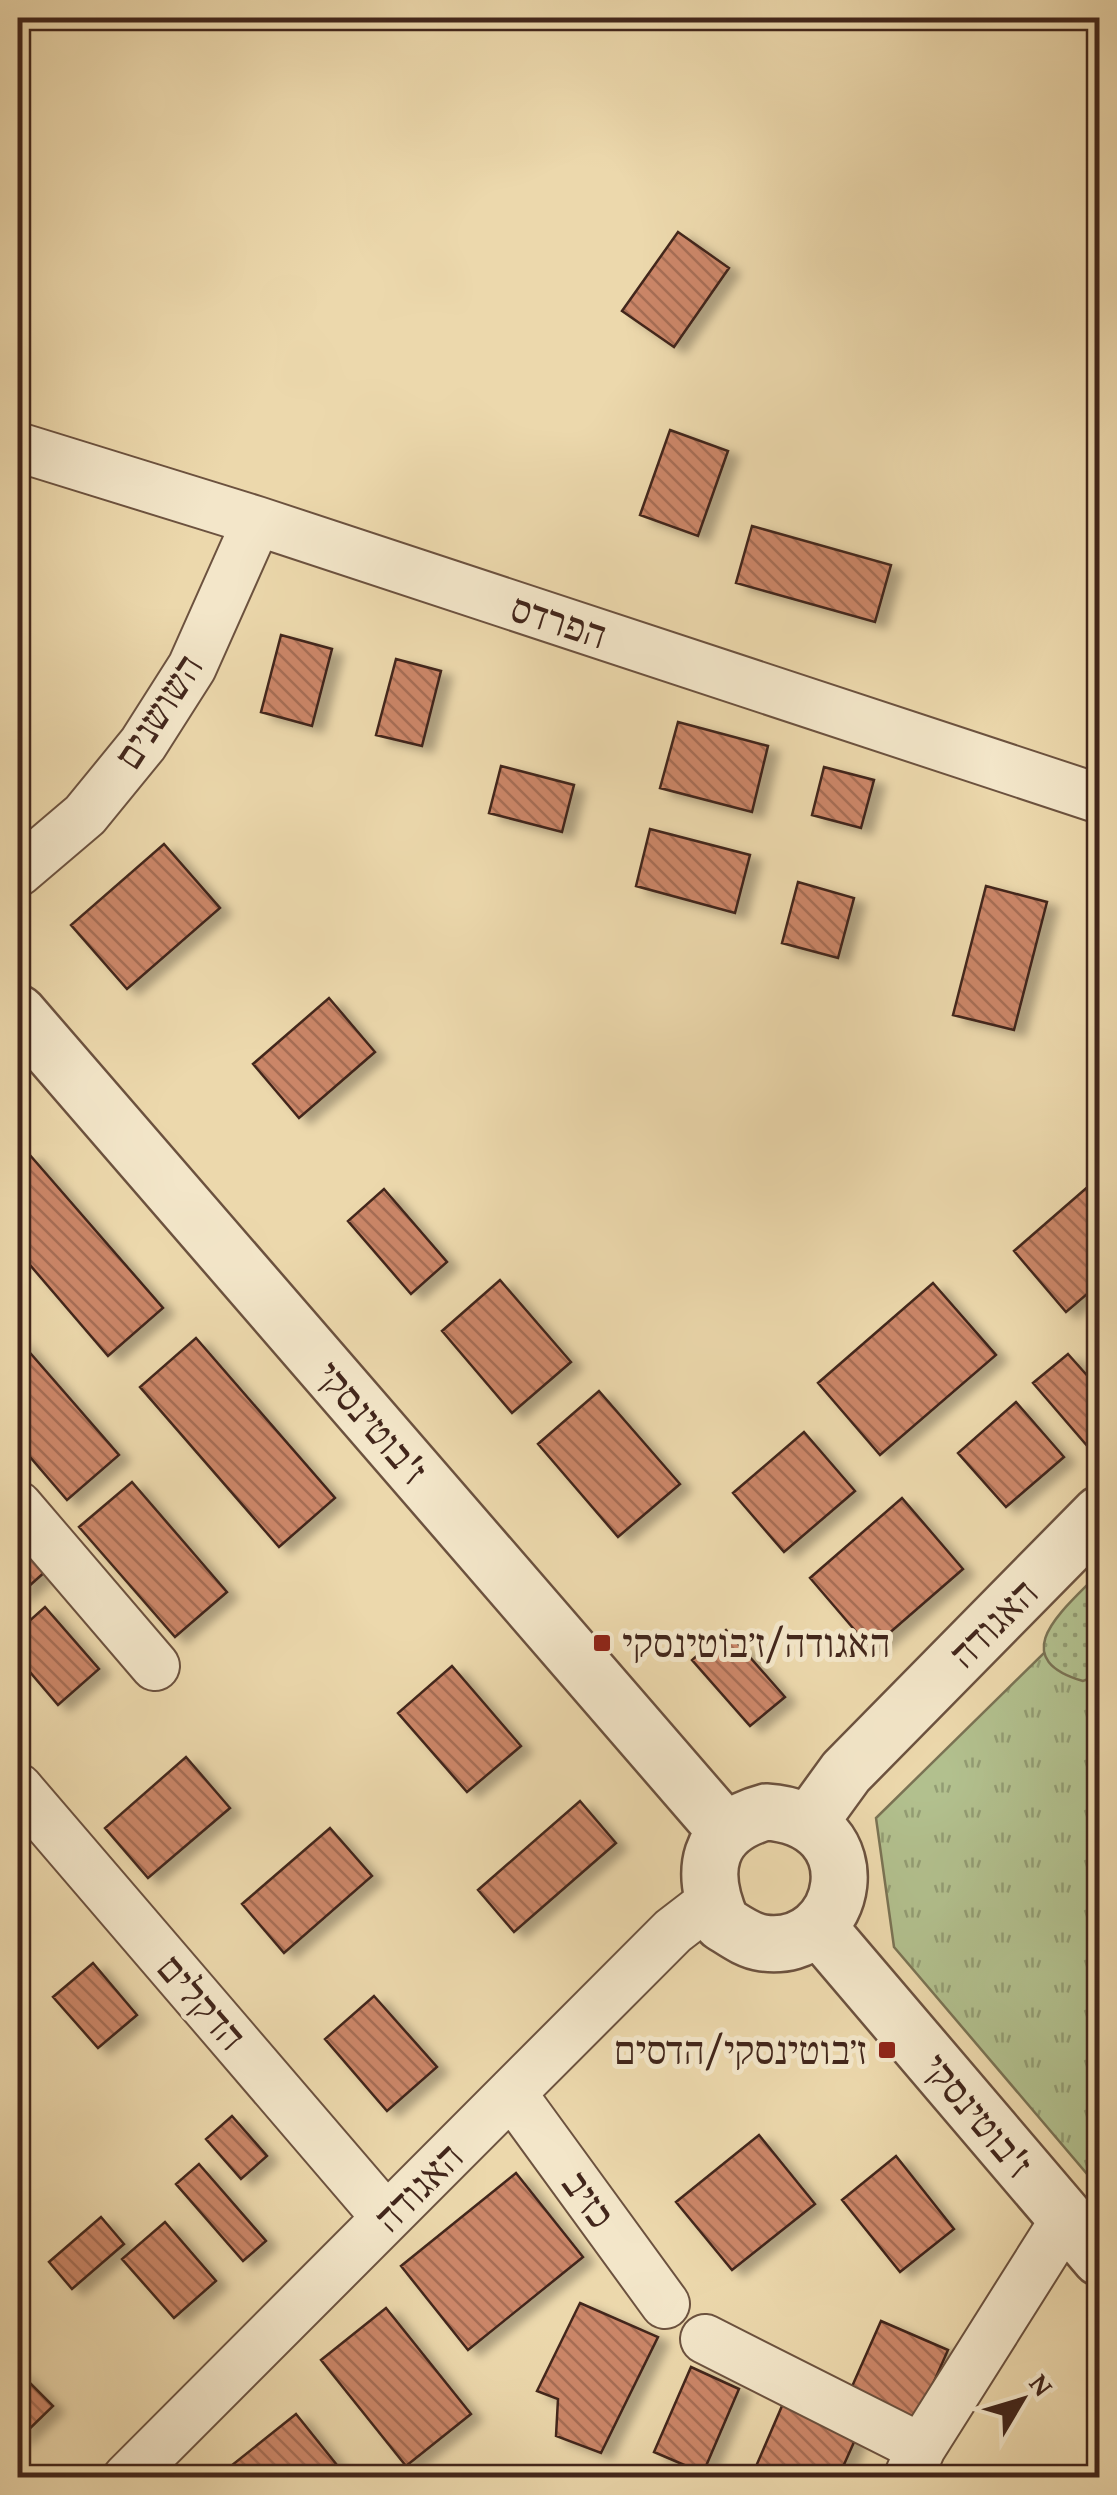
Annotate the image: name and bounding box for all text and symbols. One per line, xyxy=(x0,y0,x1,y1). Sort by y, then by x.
street label: הפרדס xyxy=(504,577,615,664)
street label: השושנים xyxy=(98,641,217,780)
street label: ז'בוטינסקי xyxy=(302,1347,443,1496)
street label: האגודה xyxy=(934,1564,1051,1681)
place label: האגודה/ז׳בוטינסקי xyxy=(622,1613,890,1672)
marker: האגודה/ז׳בוטינסקי xyxy=(591,1632,613,1654)
street label: הדקלים xyxy=(144,1940,261,2063)
place label: ז׳בוטינסקי/הדסים xyxy=(614,2020,867,2079)
marker: ז׳בוטינסקי/הדסים xyxy=(876,2039,898,2061)
street label: ז'בוטינסקי xyxy=(909,2039,1048,2190)
street label: האגודה xyxy=(359,2128,476,2245)
street label: כזיב xyxy=(548,2157,631,2240)
north arrow xyxy=(972,2350,1072,2450)
text: N xyxy=(1020,2364,1064,2405)

